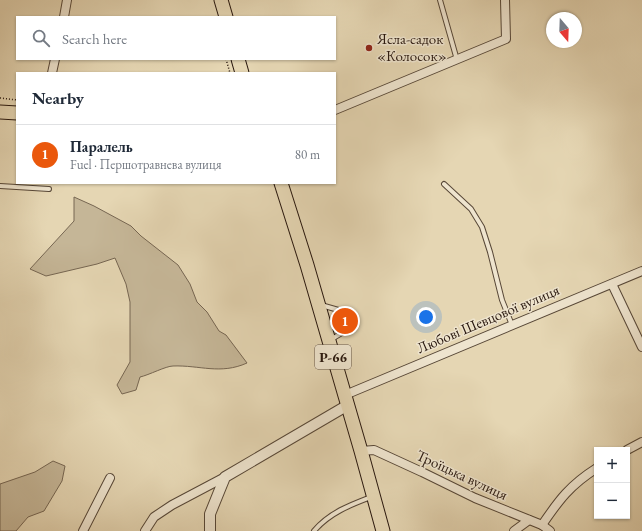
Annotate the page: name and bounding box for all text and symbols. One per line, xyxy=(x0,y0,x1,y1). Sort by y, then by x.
north arrow xyxy=(546,12,582,48)
search box xyxy=(16,16,336,60)
icon: search xyxy=(30,27,52,49)
text: Search here xyxy=(62,29,127,48)
place label: Ясла-садок «Колосок» xyxy=(376,29,447,65)
marker: Ясла-садок «Колосок» xyxy=(364,43,374,53)
text: Nearby xyxy=(32,87,84,109)
text: Паралель xyxy=(70,137,133,156)
text: 1 xyxy=(42,146,48,163)
text: 80 m xyxy=(295,146,320,163)
text: Fuel · Першотравнева вулиця xyxy=(70,156,221,173)
street label: Любові Шевцової вулиця xyxy=(414,280,562,357)
pin: 1 xyxy=(332,306,358,336)
your location xyxy=(416,307,436,327)
road number: Р-66 xyxy=(315,345,351,369)
street label: Троїцька вулиця xyxy=(413,445,511,504)
map controls xyxy=(594,447,630,519)
button: + xyxy=(594,447,630,483)
button: − xyxy=(594,483,630,519)

